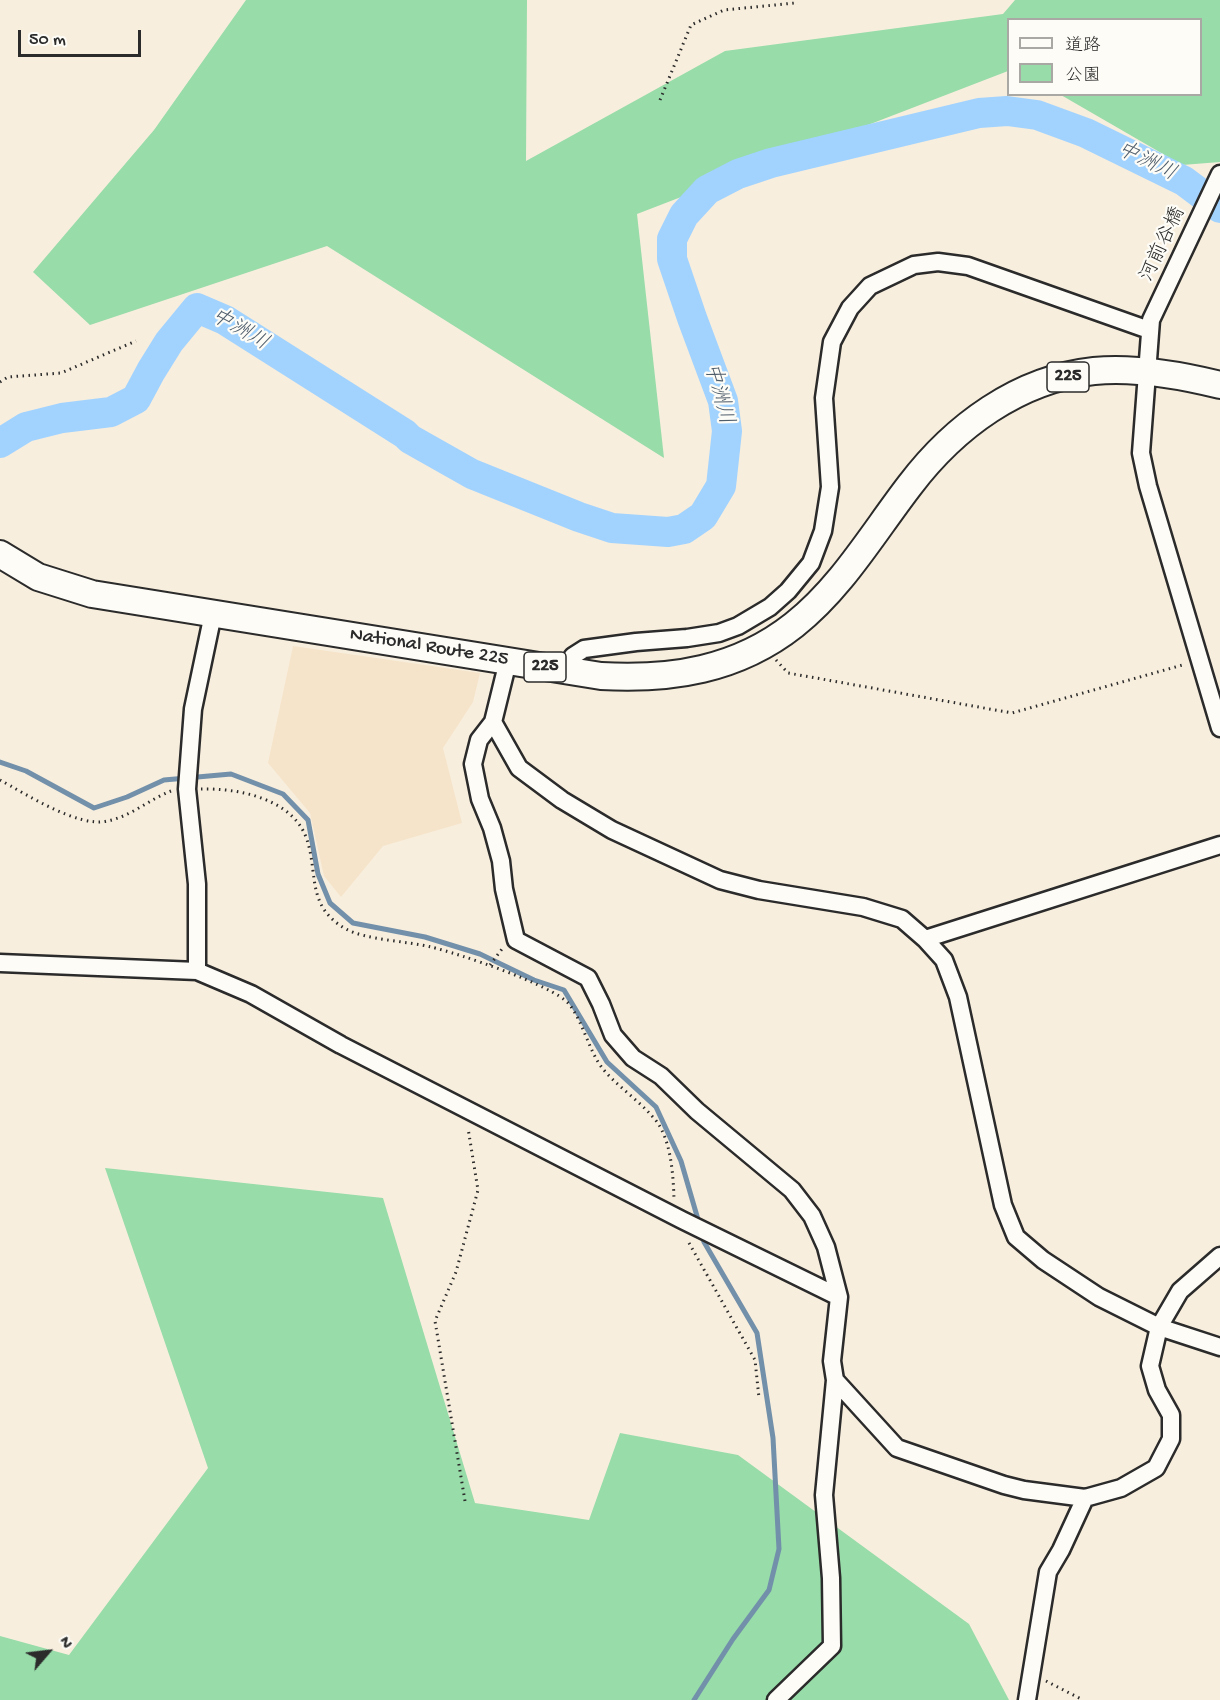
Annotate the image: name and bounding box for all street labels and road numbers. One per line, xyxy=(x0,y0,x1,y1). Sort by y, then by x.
street label: 河前谷橋 xyxy=(1136,204,1192,286)
road number: 225 xyxy=(1047,362,1089,392)
street label: National Route 225 xyxy=(348,624,510,672)
road number: 225 xyxy=(524,652,566,682)

